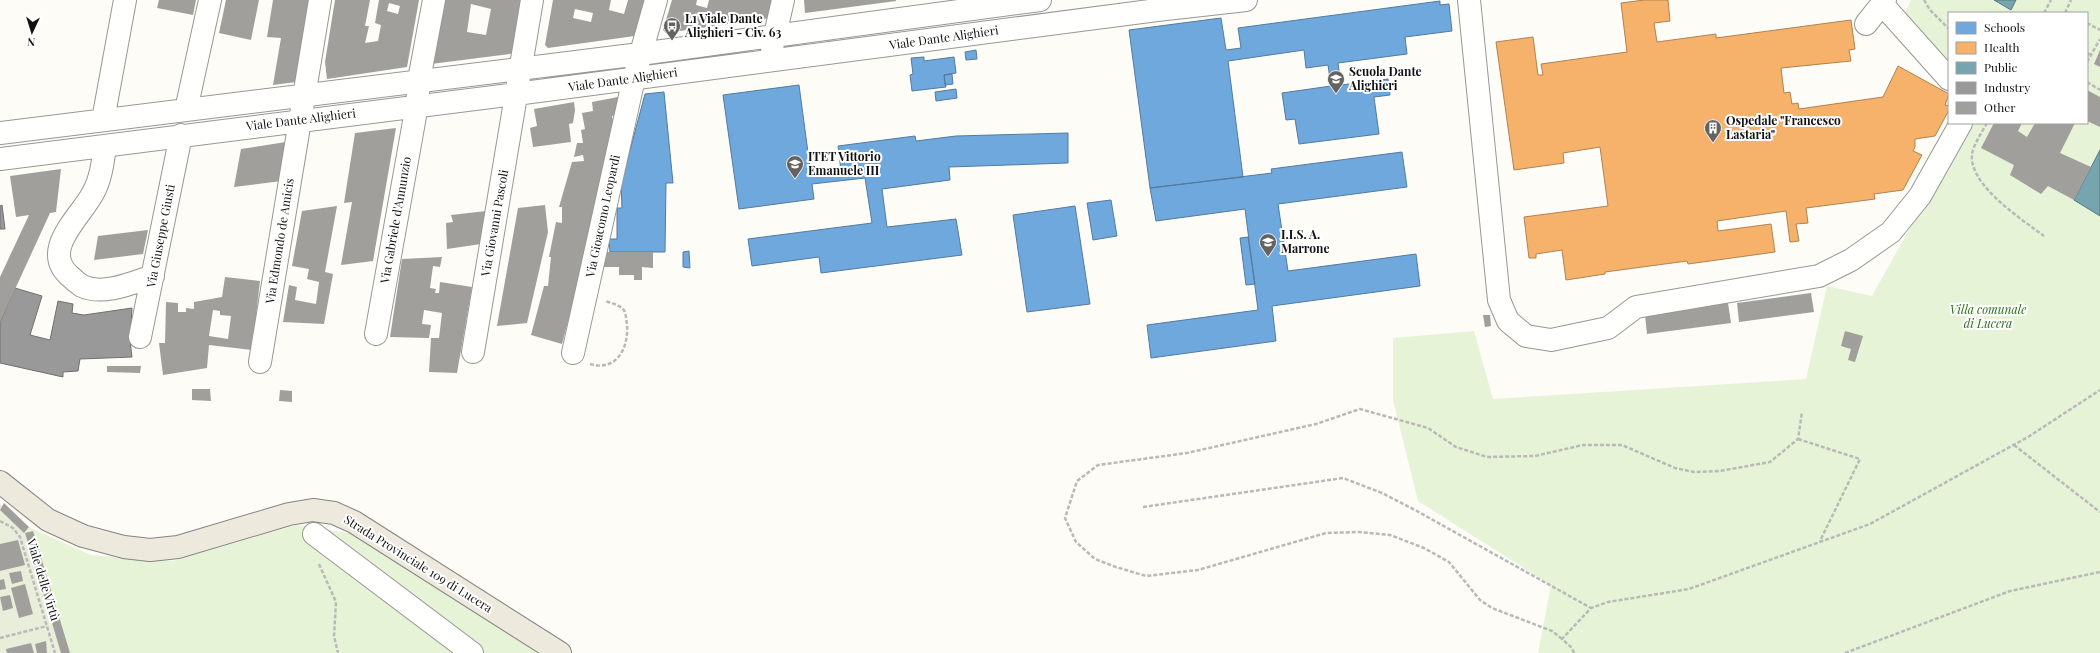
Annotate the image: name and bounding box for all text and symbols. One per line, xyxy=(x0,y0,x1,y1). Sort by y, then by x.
place label: L1 Viale Dante Alighieri - Civ. 63 xyxy=(684,10,781,40)
north arrow xyxy=(12,12,52,52)
legend xyxy=(1948,12,2088,124)
bus stop icon: L1 Viale Dante Alighieri - Civ. 63 xyxy=(662,16,682,41)
text: Schools xyxy=(1984,19,2025,35)
street label: Viale Dante Alighieri xyxy=(887,21,1000,53)
text: N xyxy=(27,35,36,50)
text: Health xyxy=(1984,39,2020,55)
text: Public xyxy=(1984,59,2018,75)
street label: Viale Dante Alighieri xyxy=(566,63,679,95)
place label: Scuola Dante Alighieri xyxy=(1348,63,1422,93)
school or university icon: Scuola Dante Alighieri xyxy=(1326,69,1346,94)
text: Industry xyxy=(1984,79,2030,95)
text: Other xyxy=(1984,99,2016,115)
street label: Viale Dante Alighieri xyxy=(244,104,357,134)
place label: Ospedale "Francesco Lastaria" xyxy=(1726,112,1841,142)
building icon: Ospedale "Francesco Lastaria" xyxy=(1703,118,1723,143)
place label: ITET Vittorio Emanuele III xyxy=(808,148,881,178)
street label: Via Gioacomo Leopardi xyxy=(581,153,623,280)
school or university icon: ITET Vittorio Emanuele III xyxy=(785,154,805,179)
street label: Via Gabriele d'Annunzio xyxy=(376,155,414,285)
street label: Via Giovanni Pascoli xyxy=(477,168,511,278)
street label: Via Edmondo de Amicis xyxy=(261,177,297,306)
street label: Via Giuseppe Giusti xyxy=(142,182,178,290)
place label: I.I.S. A. Marrone xyxy=(1281,226,1330,256)
school or university icon: I.I.S. A. Marrone xyxy=(1258,232,1278,257)
park label: Villa comunale di Lucera xyxy=(1950,301,2026,331)
street label: Strada Provinciale 109 di Lucera xyxy=(341,511,496,616)
street label: Viale delle Virtù xyxy=(24,536,64,623)

